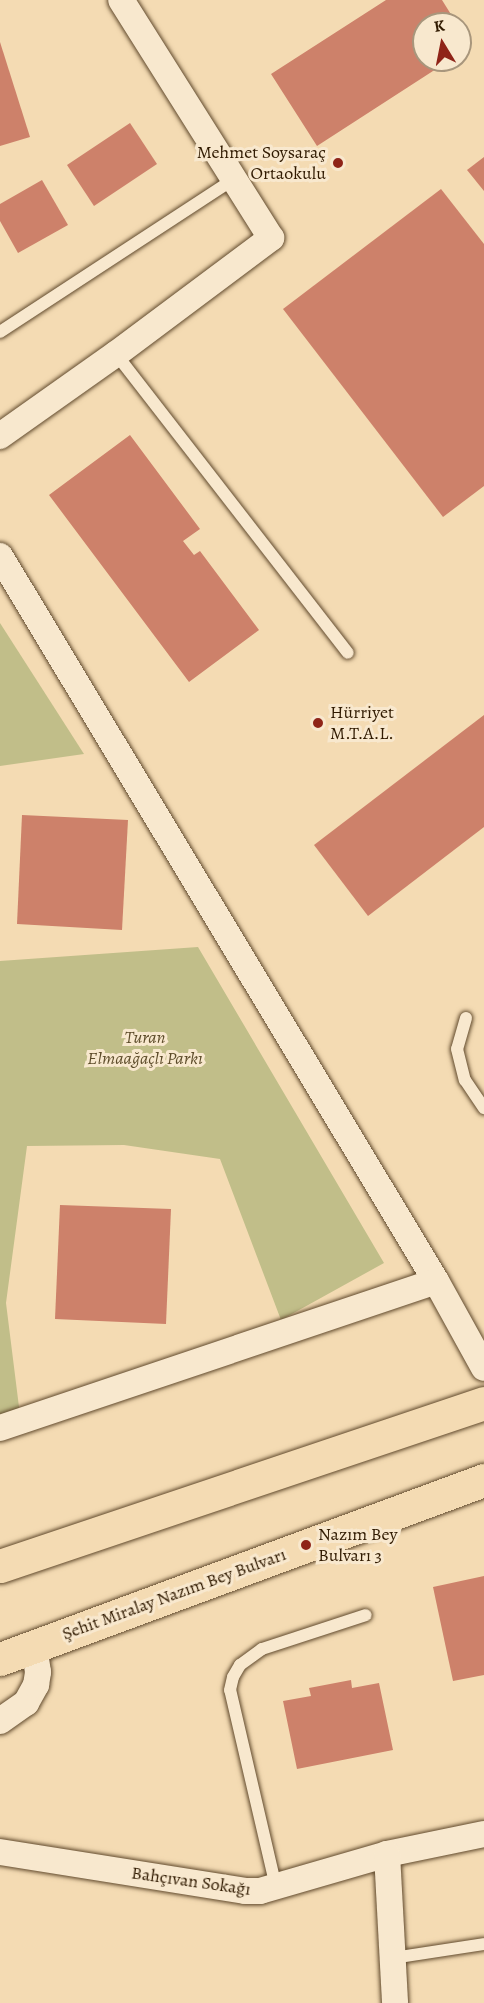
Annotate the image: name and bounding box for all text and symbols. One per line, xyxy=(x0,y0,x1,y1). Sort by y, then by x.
north arrow xyxy=(412,12,472,72)
text: K xyxy=(432,14,446,38)
place label: Mehmet Soysaraç Ortaokulu xyxy=(197,142,326,184)
marker: Mehmet Soysaraç Ortaokulu xyxy=(331,156,345,170)
place label: Hürriyet M.T.A.L. xyxy=(330,702,394,744)
marker: Hürriyet M.T.A.L. xyxy=(311,716,325,730)
park label: Turan Elmaağaçlı Parkı xyxy=(87,1027,203,1070)
place label: Nazım Bey Bulvarı 3 xyxy=(318,1524,398,1567)
marker: Nazım Bey Bulvarı 3 xyxy=(299,1538,313,1552)
street label: Şehit Miralay Nazım Bey Bulvarı xyxy=(59,1543,289,1645)
street label: Bahçıvan Sokağı xyxy=(130,1862,252,1900)

